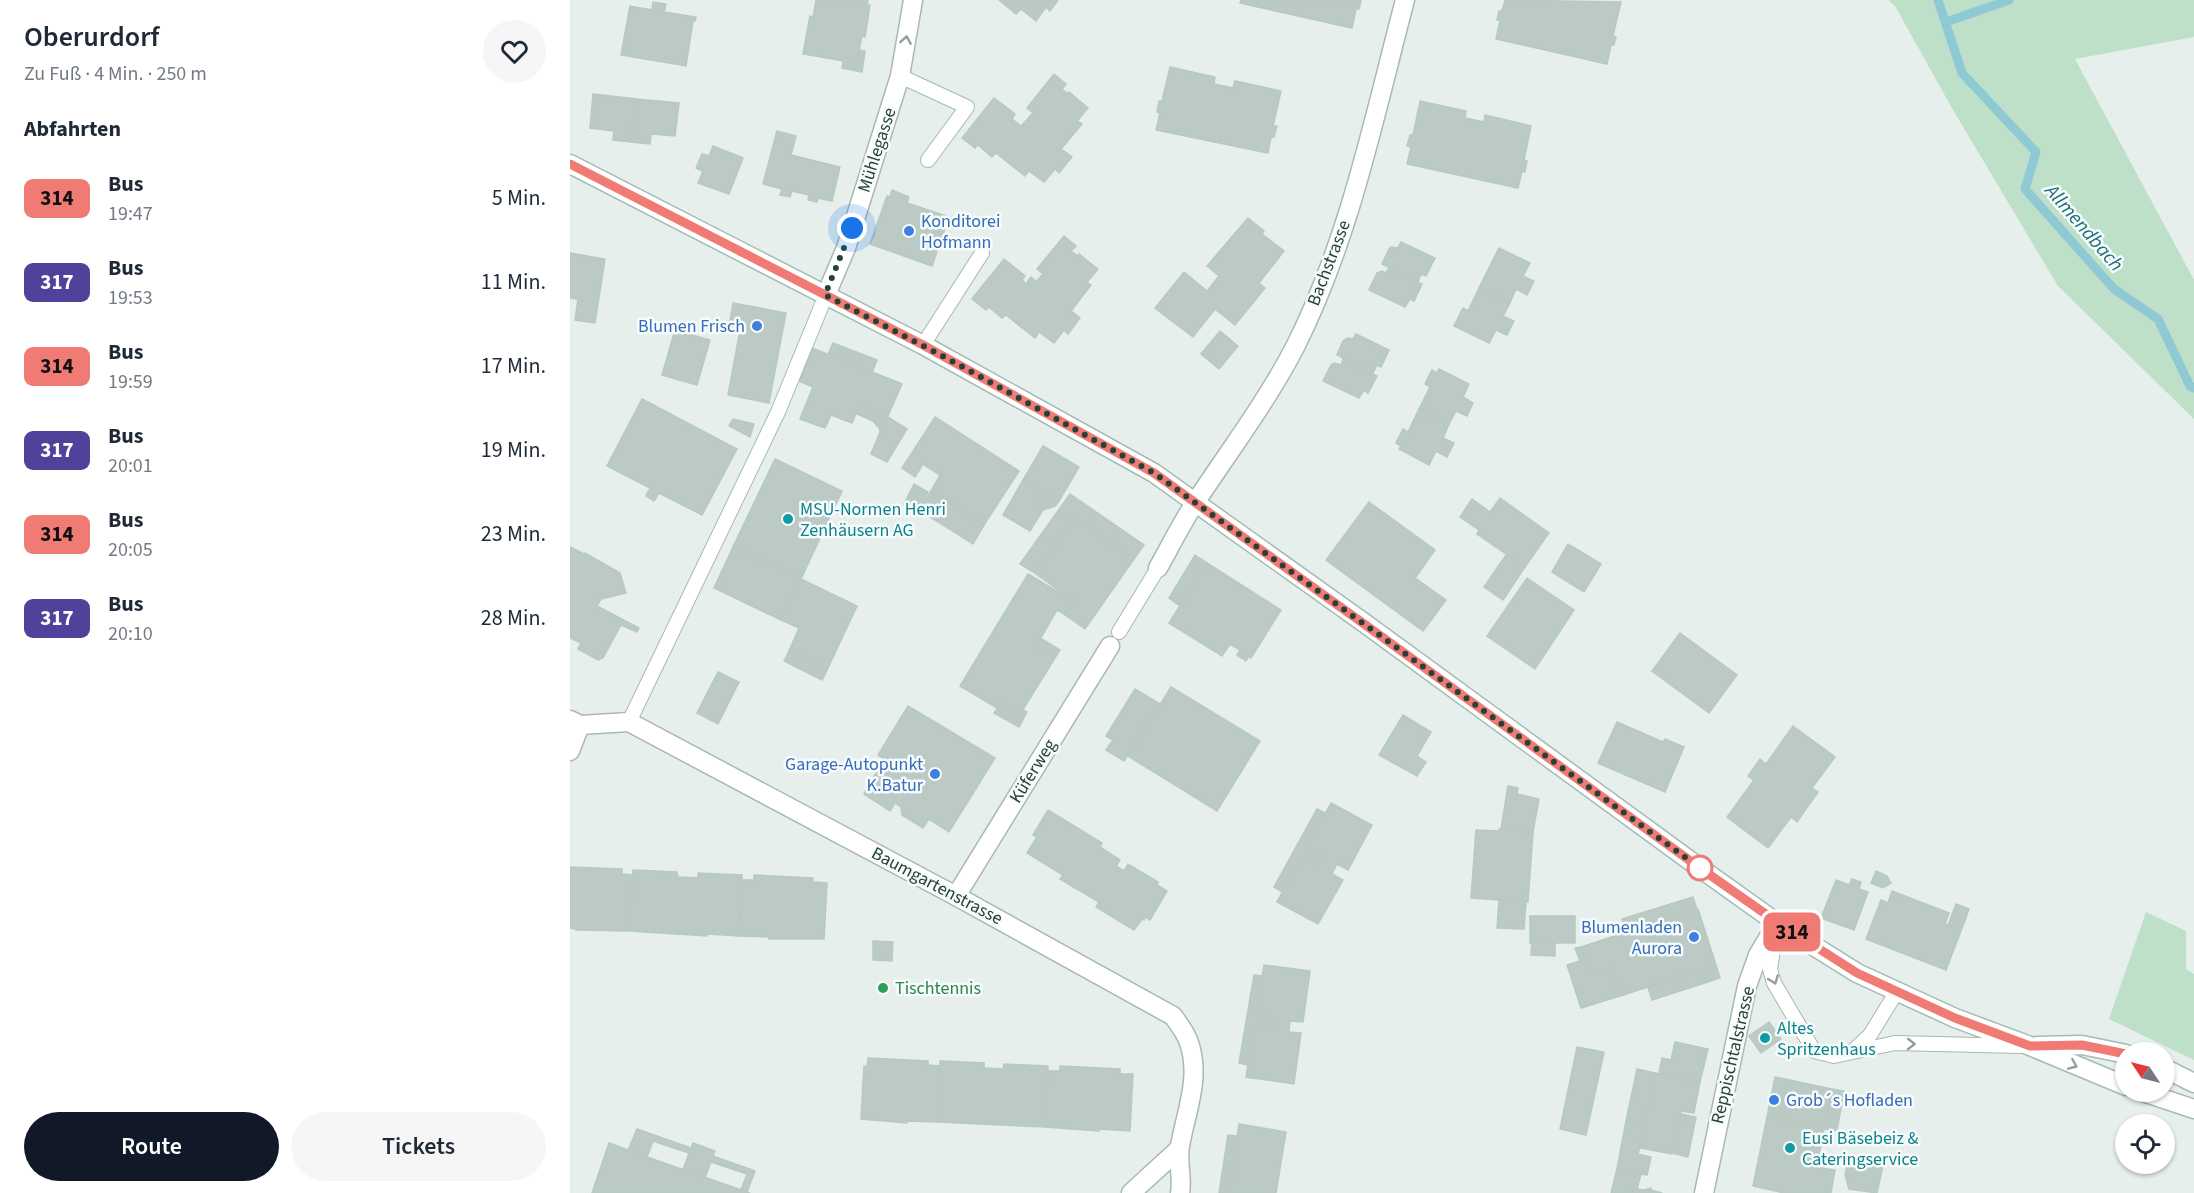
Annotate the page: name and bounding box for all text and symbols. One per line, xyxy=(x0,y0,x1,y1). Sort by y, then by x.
text: Oberurdorf xyxy=(24,17,160,57)
button: heart xyxy=(483,20,546,83)
one-way arrow xyxy=(900,35,912,44)
text: Zu Fuß · 4 Min. · 250 m xyxy=(24,60,207,88)
street label: Mühlegasse xyxy=(852,104,902,196)
text: Abfahrten xyxy=(24,113,121,145)
text: Bus xyxy=(108,168,144,200)
water label: Allmendbach xyxy=(2037,177,2130,278)
text: 5 Min. xyxy=(492,182,546,214)
text: 314 xyxy=(40,183,74,213)
text: 19:47 xyxy=(108,200,153,228)
place label: Konditorei Hofmann xyxy=(921,209,1000,255)
your location xyxy=(837,213,867,243)
street label: Bachstrasse xyxy=(1301,217,1357,309)
marker: Konditorei Hofmann xyxy=(902,224,916,238)
text: Bus xyxy=(108,252,144,284)
text: 11 Min. xyxy=(481,266,546,298)
text: 317 xyxy=(40,267,74,297)
text: 19:53 xyxy=(108,284,153,312)
place label: Blumen Frisch xyxy=(638,314,745,339)
marker: Blumen Frisch xyxy=(750,319,764,333)
text: Bus xyxy=(108,336,144,368)
text: 17 Min. xyxy=(481,350,546,382)
text: 314 xyxy=(40,351,74,381)
text: 19:59 xyxy=(108,368,153,396)
text: Bus xyxy=(108,420,144,452)
text: 19 Min. xyxy=(481,434,546,466)
text: 317 xyxy=(40,435,74,465)
text: 20:01 xyxy=(108,452,153,480)
place label: MSU-Normen Henri Zenhäusern AG xyxy=(800,497,946,543)
text: Bus xyxy=(108,504,144,536)
marker: MSU-Normen Henri Zenhäusern AG xyxy=(781,512,795,526)
text: 23 Min. xyxy=(481,518,546,550)
text: 314 xyxy=(40,519,74,549)
text: 20:05 xyxy=(108,536,153,564)
text: Bus xyxy=(108,588,144,620)
text: 28 Min. xyxy=(481,602,546,634)
text: 317 xyxy=(40,603,74,633)
text: 20:10 xyxy=(108,620,153,648)
street label: Küferweg xyxy=(1004,734,1062,808)
place label: Garage-Autopunkt K.Batur xyxy=(785,752,924,798)
marker: Garage-Autopunkt K.Batur xyxy=(928,767,942,781)
street label: Baumgartenstrasse xyxy=(867,841,1007,931)
unlabelled marker xyxy=(1687,855,1713,881)
line badge: 314 xyxy=(1758,912,1826,952)
place label: Blumenladen Aurora xyxy=(1581,915,1682,961)
text: 314 xyxy=(1775,917,1809,947)
marker: Blumenladen Aurora xyxy=(1687,930,1701,944)
one-way arrow xyxy=(1766,974,1779,984)
place label: Tischtennis xyxy=(895,976,981,1001)
marker: Tischtennis xyxy=(876,981,890,995)
street label: Reppischtalstrasse xyxy=(1705,984,1761,1126)
place label: Altes Spritzenhaus xyxy=(1777,1016,1876,1062)
marker: Altes Spritzenhaus xyxy=(1758,1031,1772,1045)
one-way arrow xyxy=(1906,1037,1915,1050)
north arrow xyxy=(2115,1042,2175,1102)
map controls xyxy=(2115,1042,2175,1174)
one-way arrow xyxy=(2067,1058,2078,1070)
place label: Grob´s Hofladen xyxy=(1786,1088,1913,1113)
marker: Grob´s Hofladen xyxy=(1767,1093,1781,1107)
button: Route xyxy=(24,1112,279,1181)
button: Tickets xyxy=(291,1112,546,1181)
button: locate xyxy=(2115,1114,2175,1174)
place label: Eusi Bäsebeiz & Cateringservice xyxy=(1802,1126,1919,1172)
marker: Eusi Bäsebeiz & Cateringservice xyxy=(1783,1141,1797,1155)

